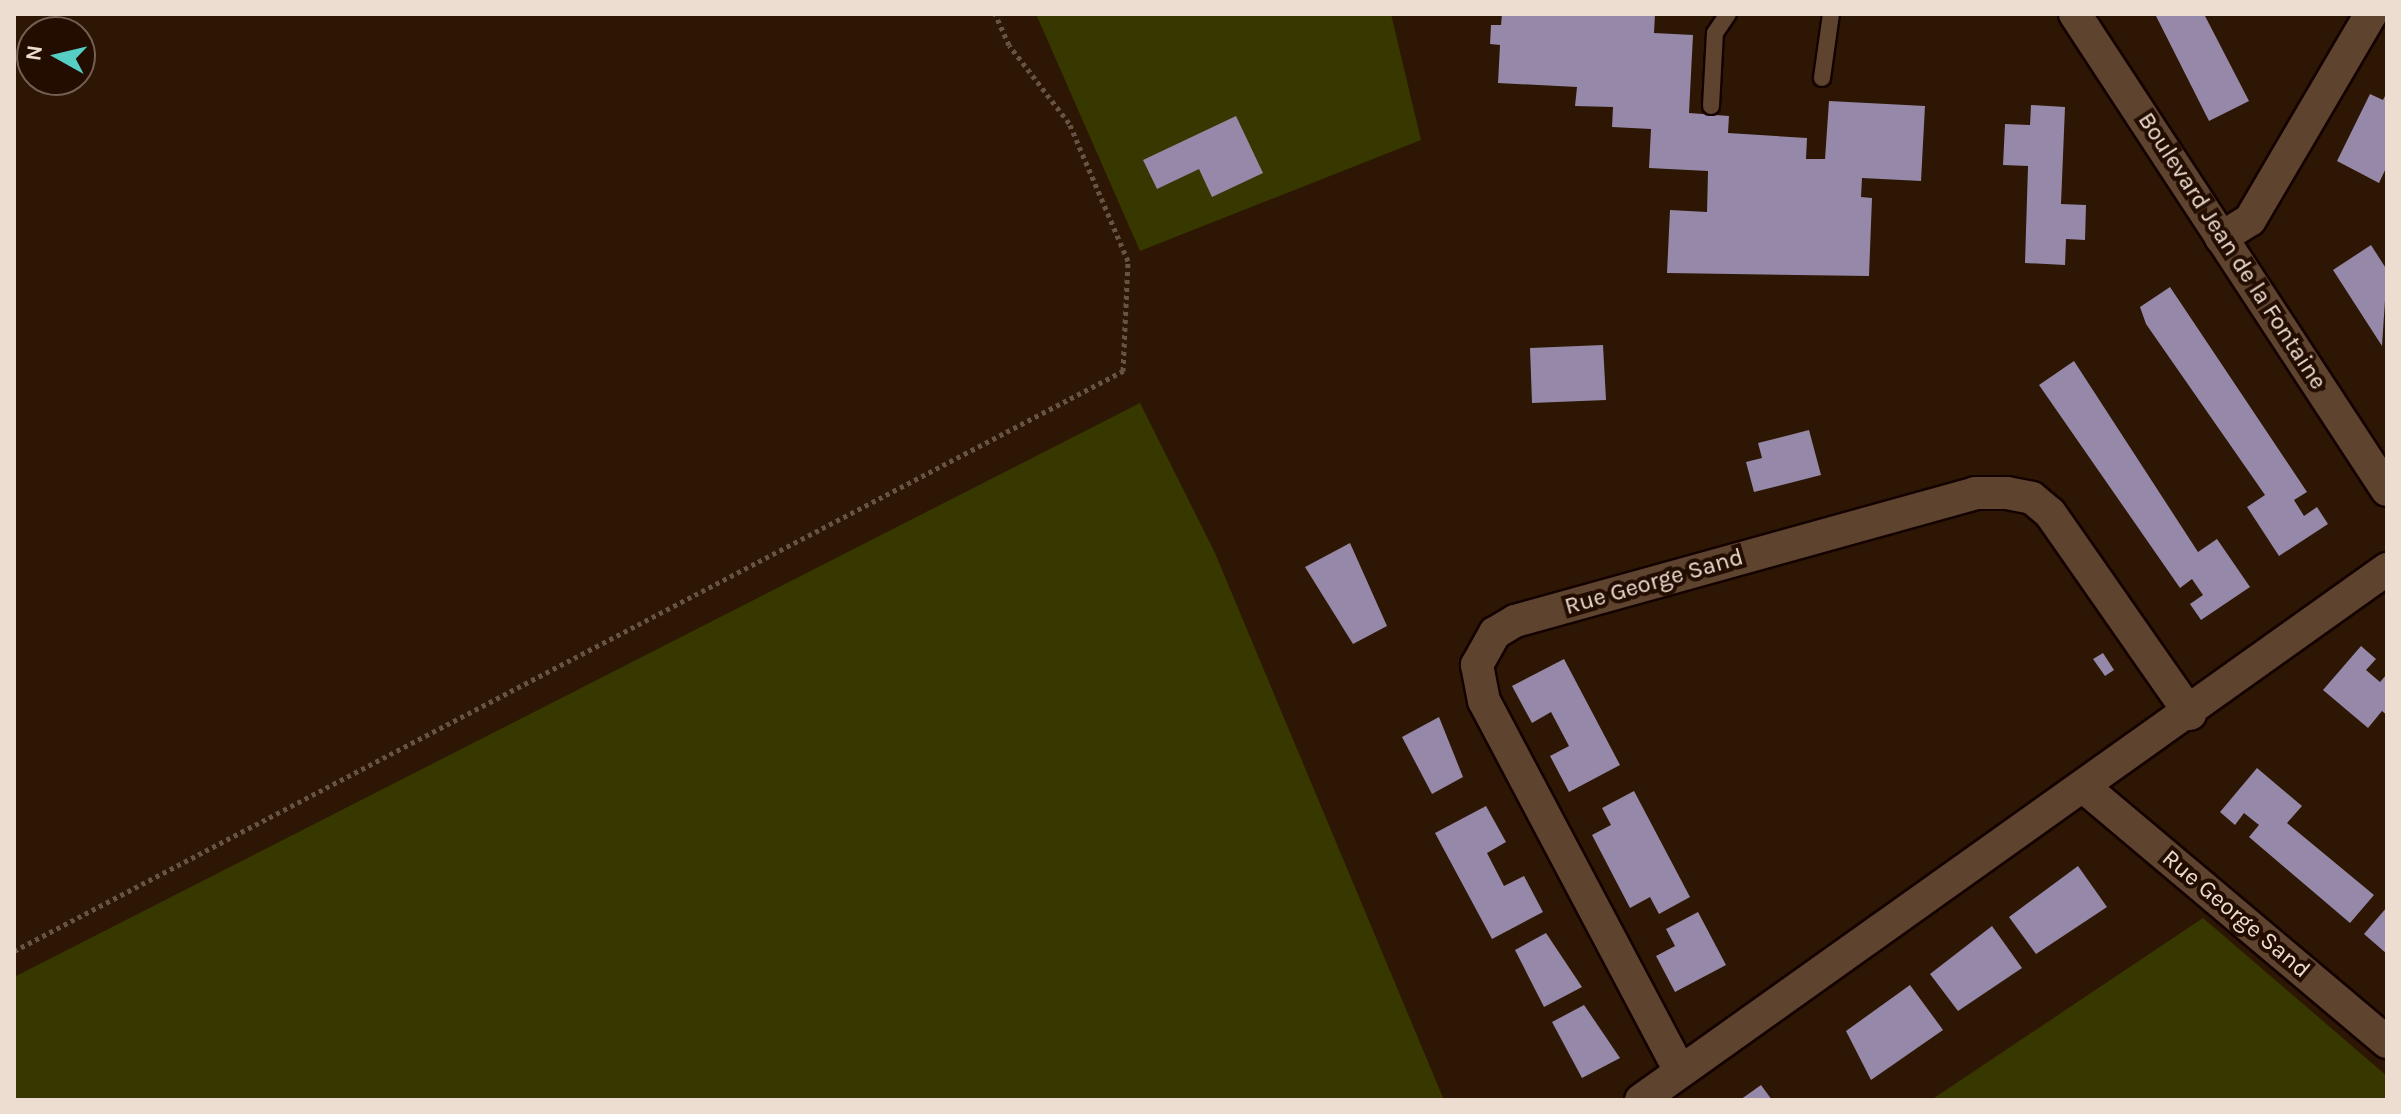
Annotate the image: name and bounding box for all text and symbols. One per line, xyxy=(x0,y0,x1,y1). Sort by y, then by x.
north arrow xyxy=(16,16,96,96)
text: N xyxy=(20,43,48,63)
street label: Boulevard Jean de la Fontaine xyxy=(2132,107,2332,395)
street label: Rue George Sand xyxy=(1561,543,1747,621)
street label: Rue George Sand xyxy=(2156,844,2316,984)

